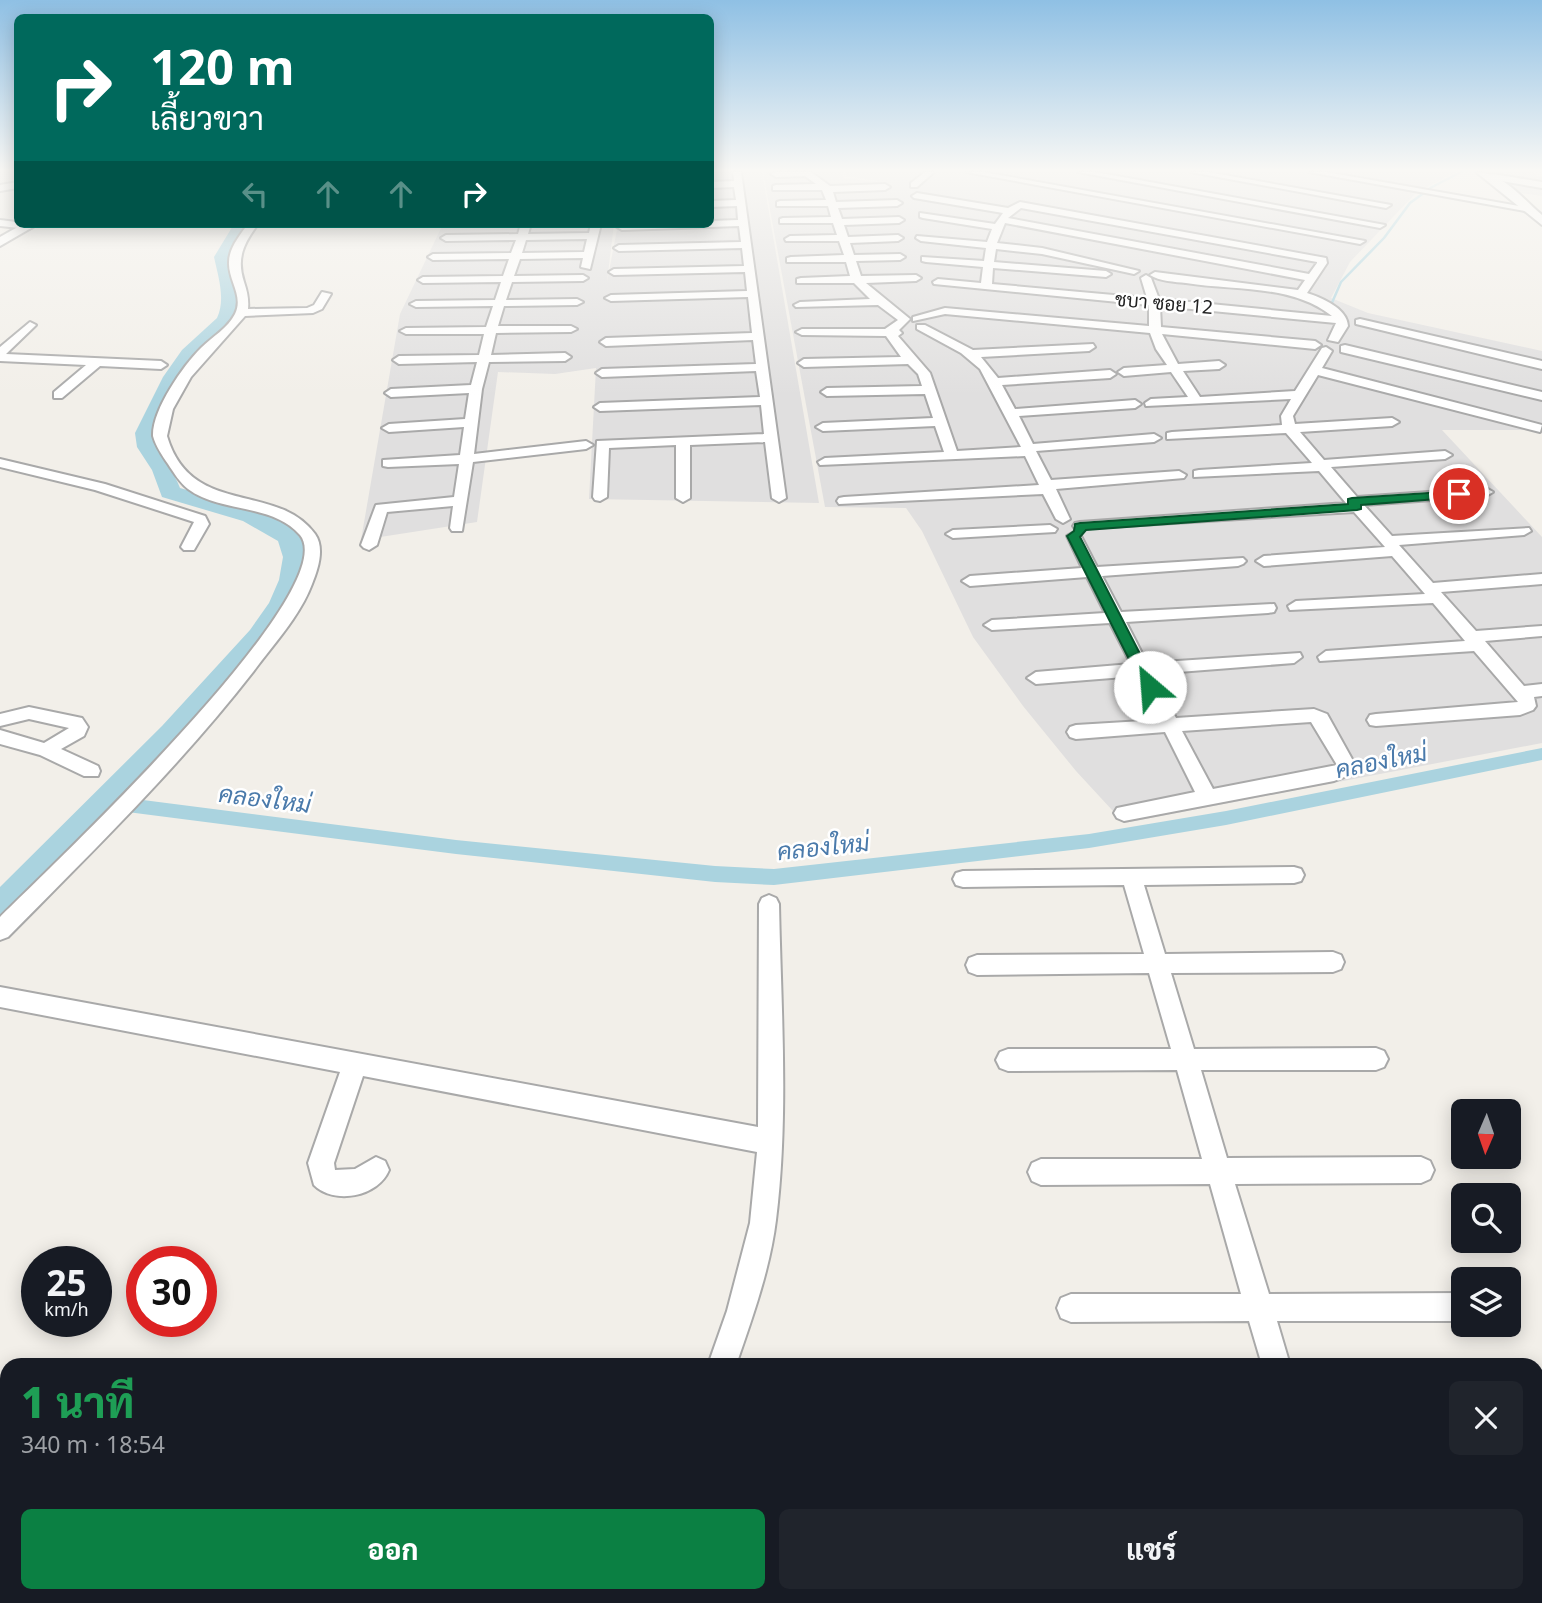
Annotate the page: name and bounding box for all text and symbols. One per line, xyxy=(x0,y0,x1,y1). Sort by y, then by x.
text: 120 m xyxy=(150,33,295,99)
icon: right xyxy=(35,42,126,133)
text: เลี้ยวขวา xyxy=(150,96,264,139)
icon: left xyxy=(236,175,274,213)
icon: ahead xyxy=(309,175,347,213)
icon: ahead xyxy=(382,175,420,213)
icon: right xyxy=(455,175,493,213)
street label: ชบา ซอย 12 xyxy=(1114,286,1214,320)
pin xyxy=(1429,464,1489,524)
icon: arrive xyxy=(1440,475,1478,513)
position arrow xyxy=(1113,650,1187,724)
water label: คลองใหม่ xyxy=(1332,735,1431,785)
water label: คลองใหม่ xyxy=(217,776,314,820)
water label: คลองใหม่ xyxy=(775,825,872,867)
north arrow xyxy=(1451,1099,1521,1169)
map controls xyxy=(1451,1099,1521,1337)
button: search xyxy=(1451,1183,1521,1253)
speed limit sign: 30 xyxy=(126,1246,217,1337)
text: 25 xyxy=(46,1259,87,1306)
button: layers xyxy=(1451,1267,1521,1337)
text: km/h xyxy=(44,1297,89,1321)
text: 1 นาที xyxy=(21,1373,134,1430)
button: close xyxy=(1449,1381,1523,1455)
text: 340 m · 18:54 xyxy=(21,1428,165,1460)
button: ออก xyxy=(21,1509,765,1589)
button: แชร์ xyxy=(779,1509,1523,1589)

